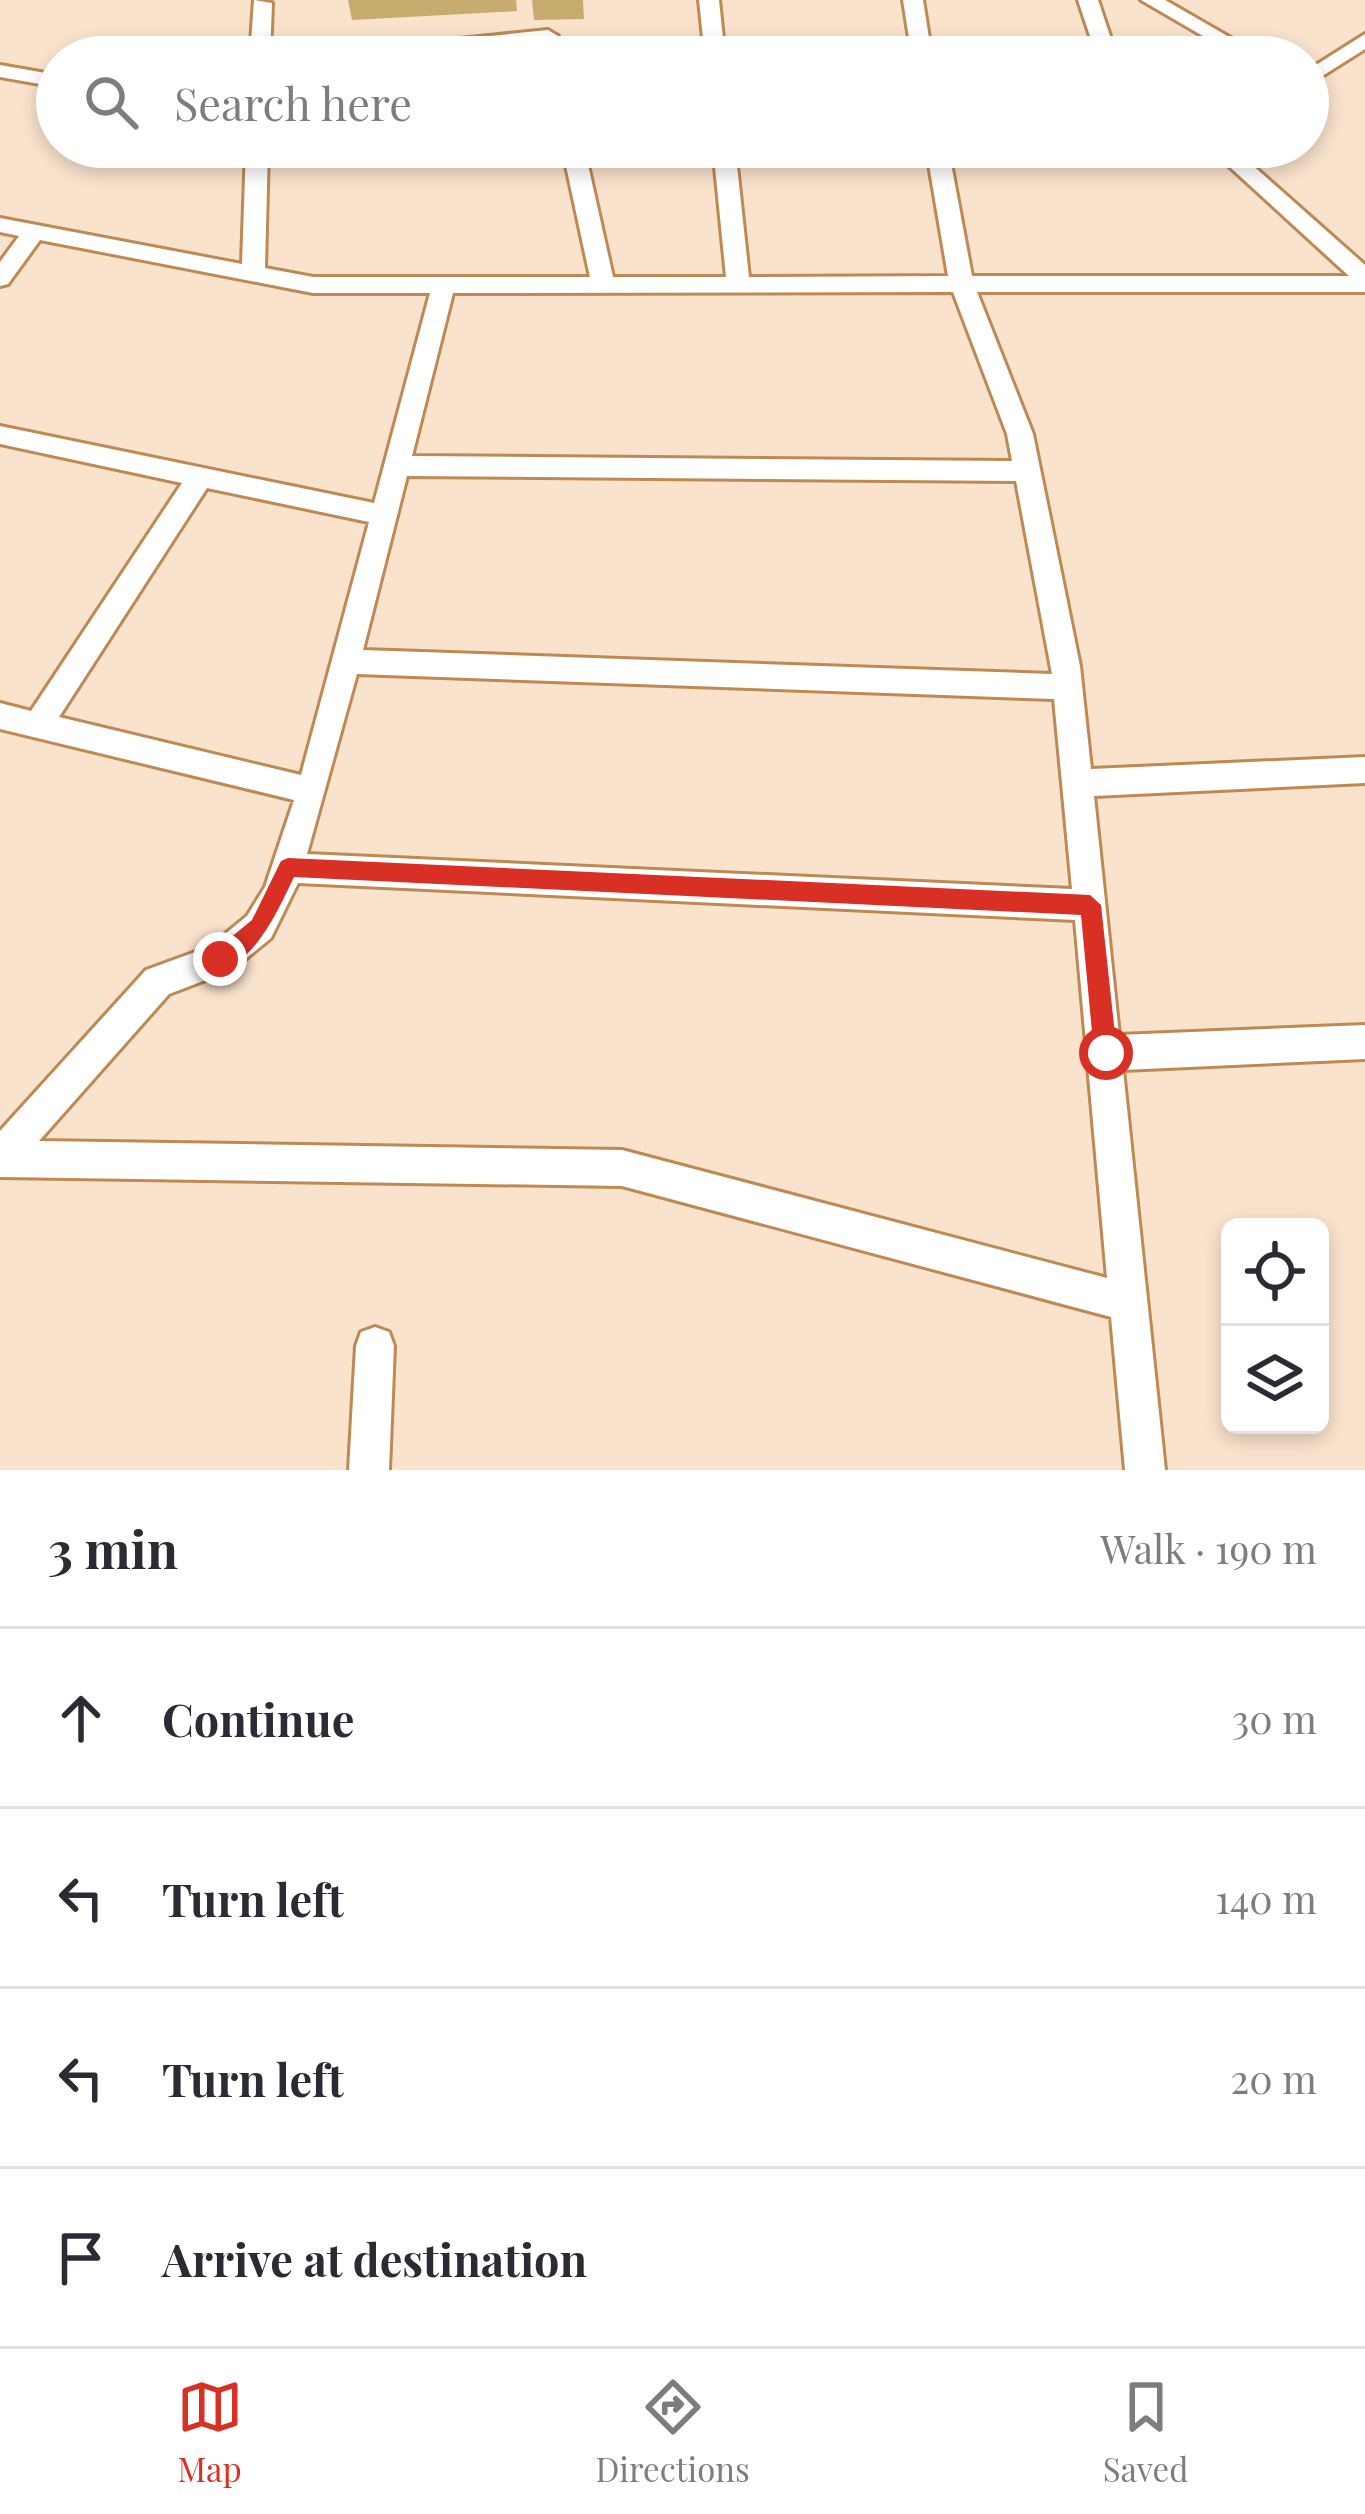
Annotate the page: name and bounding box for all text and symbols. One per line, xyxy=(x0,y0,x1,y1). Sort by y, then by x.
search box xyxy=(36,36,1329,168)
icon: search xyxy=(78,69,144,135)
text: Search here xyxy=(174,72,412,132)
route end xyxy=(193,932,247,986)
route start xyxy=(1079,1026,1133,1080)
map controls xyxy=(1221,1218,1329,1434)
button: locate xyxy=(1221,1218,1329,1326)
button: layers xyxy=(1221,1326,1329,1434)
text: 3 min xyxy=(48,1514,178,1582)
text: Walk · 190 m xyxy=(1100,1522,1317,1574)
icon: ahead xyxy=(48,1685,114,1751)
text: Continue xyxy=(162,1688,354,1748)
text: 30 m xyxy=(1232,1692,1317,1744)
icon: left xyxy=(48,1865,114,1931)
text: Turn left xyxy=(162,1868,344,1928)
text: 140 m xyxy=(1216,1872,1317,1924)
icon: left xyxy=(48,2045,114,2111)
text: Turn left xyxy=(162,2048,344,2108)
text: 20 m xyxy=(1231,2052,1317,2104)
icon: arrive xyxy=(48,2225,114,2291)
text: Arrive at destination xyxy=(162,2228,587,2288)
tab: Map xyxy=(177,2374,243,2490)
tab: Directions xyxy=(596,2374,750,2490)
tab: Saved xyxy=(1103,2374,1189,2490)

